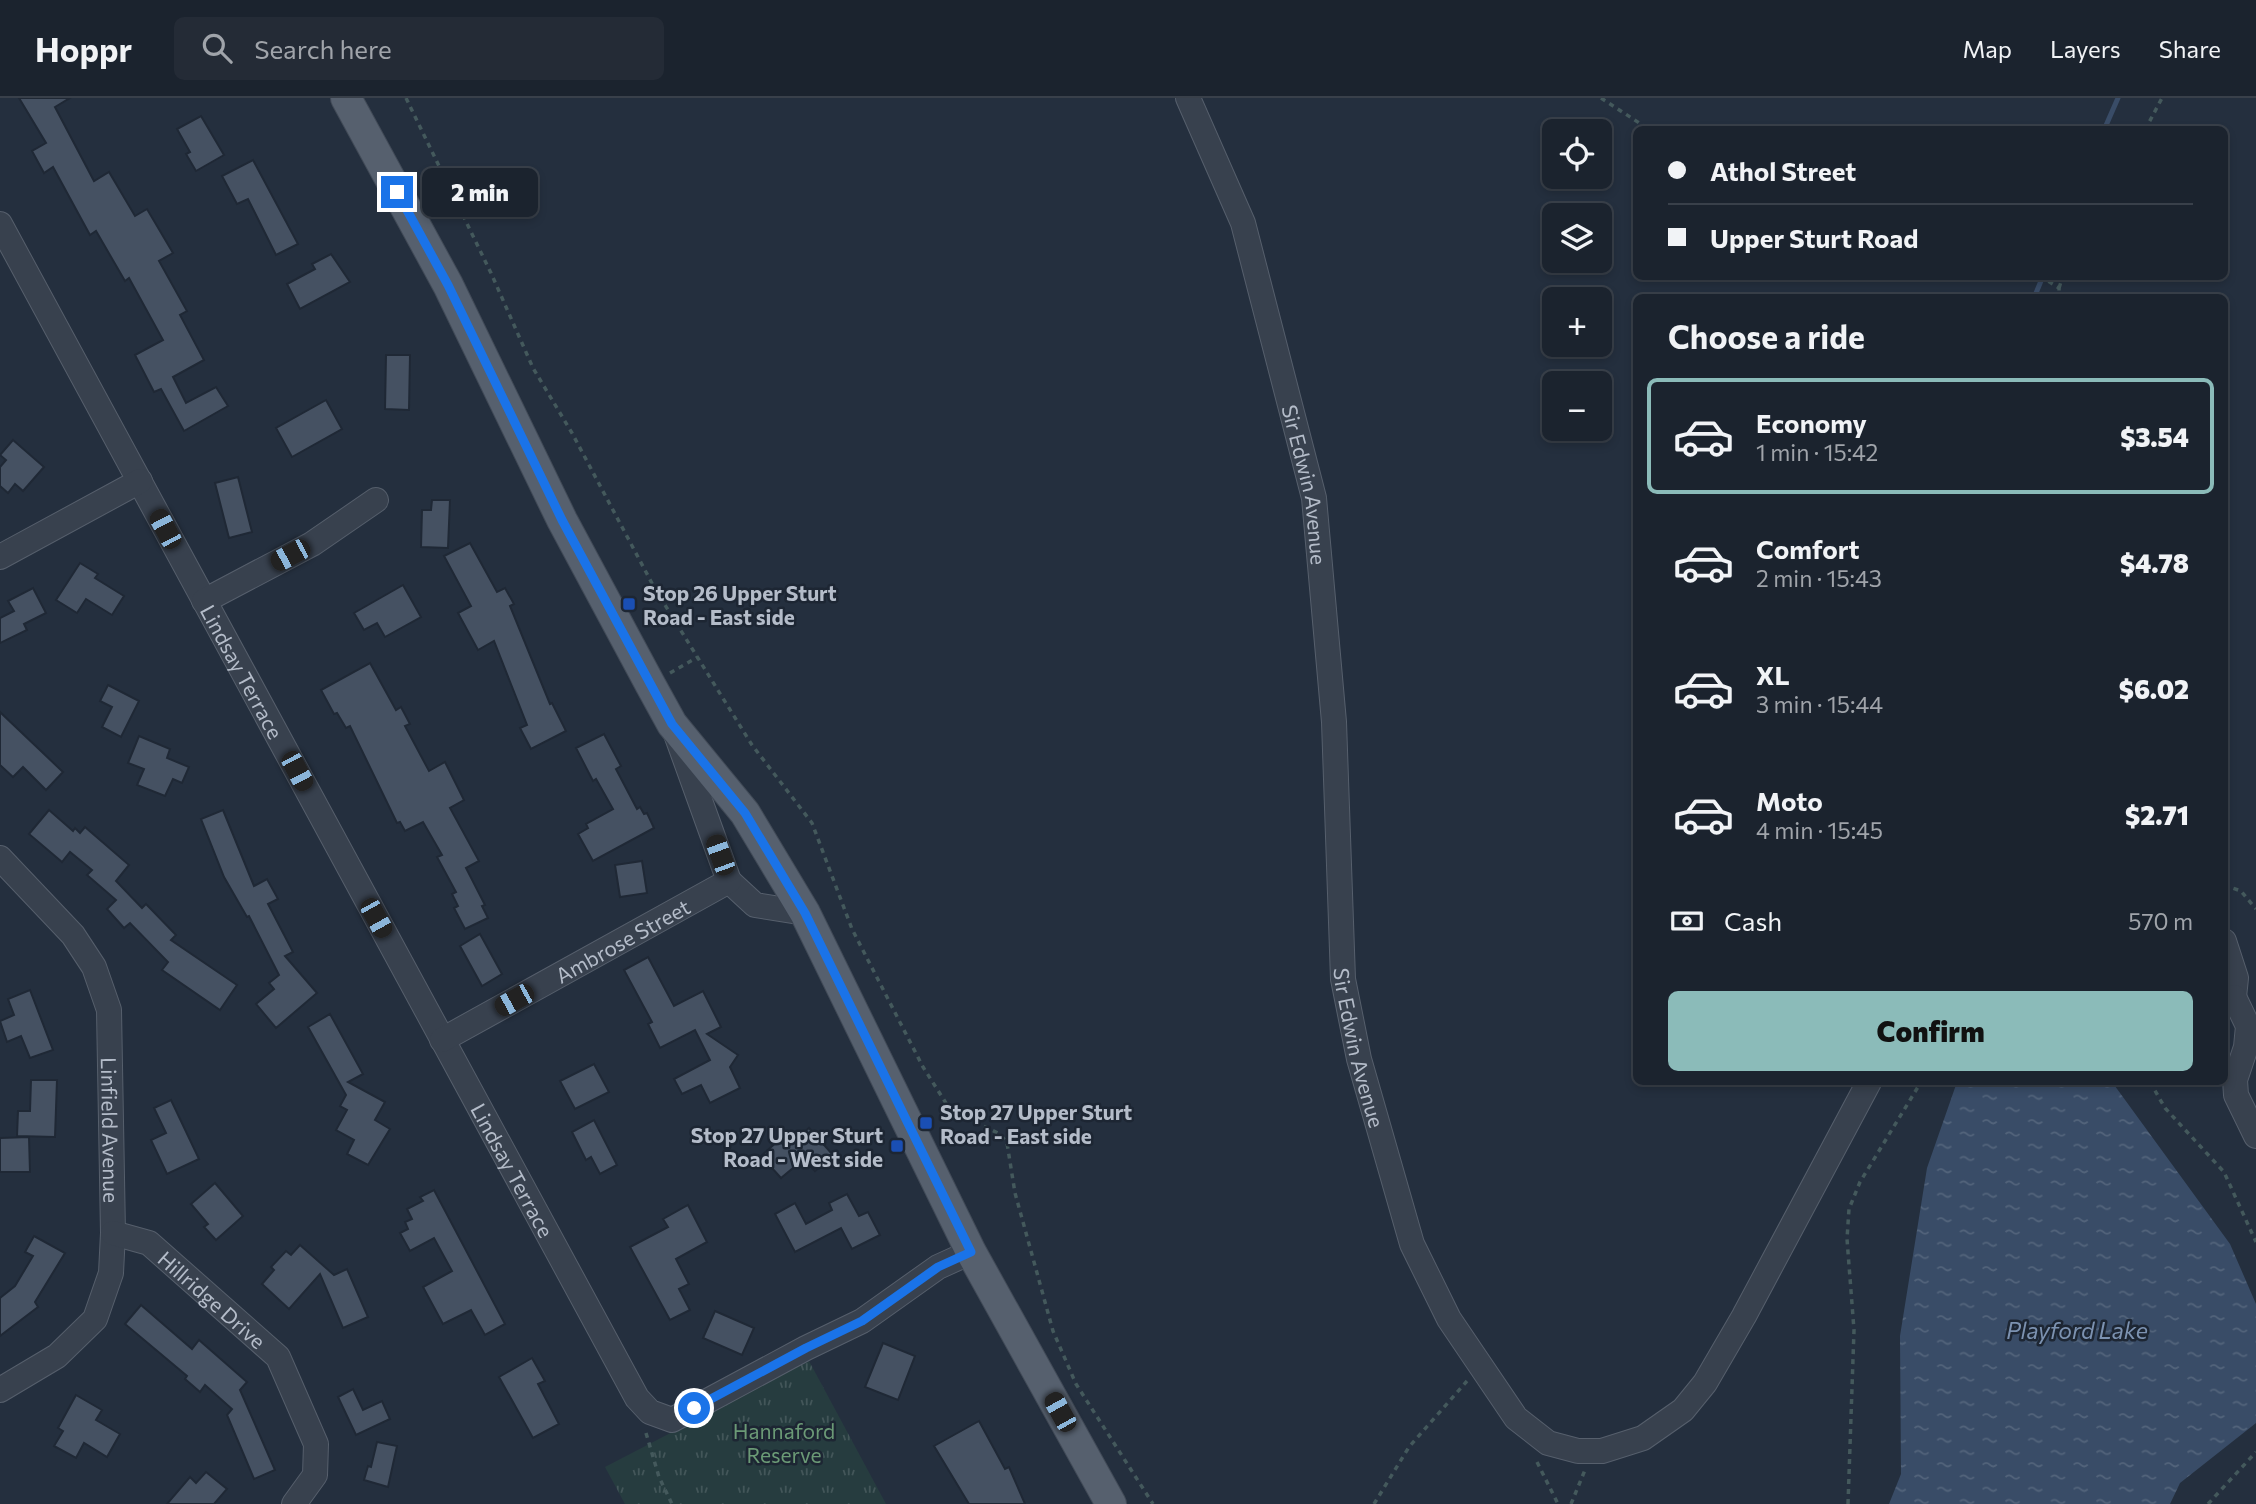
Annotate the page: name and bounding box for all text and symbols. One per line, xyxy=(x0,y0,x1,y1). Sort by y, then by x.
search box xyxy=(174,17,664,80)
text: Hoppr xyxy=(35,28,132,69)
icon: search xyxy=(198,29,236,67)
text: Search here xyxy=(254,33,392,64)
text: Map xyxy=(1963,34,2012,63)
text: Layers xyxy=(2050,34,2121,63)
text: Share xyxy=(2159,34,2221,63)
map controls xyxy=(1542,119,1612,441)
button: locate xyxy=(1542,119,1612,189)
text: Athol Street xyxy=(1710,155,1856,186)
callout: 2 min xyxy=(422,168,537,217)
route end xyxy=(381,176,413,208)
text: 2 min xyxy=(451,178,509,206)
button: layers xyxy=(1542,203,1612,273)
text: Upper Sturt Road xyxy=(1710,222,1918,253)
button: + xyxy=(1542,287,1612,357)
text: Choose a ride xyxy=(1668,316,1865,356)
button: − xyxy=(1542,371,1612,441)
street label: Sir Edwin Avenue xyxy=(1278,402,1332,566)
icon: car xyxy=(1672,405,1735,468)
text: Economy xyxy=(1756,407,1867,438)
text: $3.54 xyxy=(2120,421,2189,452)
text: 1 min · 15:42 xyxy=(1756,438,1878,466)
car xyxy=(146,506,185,552)
icon: car xyxy=(1672,531,1735,594)
text: Comfort xyxy=(1756,533,1859,564)
car xyxy=(267,536,314,574)
text: $4.78 xyxy=(2120,547,2189,578)
text: 2 min · 15:43 xyxy=(1756,564,1882,592)
place label: Stop 26 Upper Sturt Road - East side xyxy=(643,580,837,629)
marker: Stop 26 Upper Sturt Road - East side xyxy=(621,596,637,612)
street label: Lindsay Terrace xyxy=(196,600,289,743)
icon: car xyxy=(1672,657,1735,720)
text: XL xyxy=(1756,659,1790,690)
text: $6.02 xyxy=(2119,673,2189,704)
text: 3 min · 15:44 xyxy=(1756,690,1883,718)
car xyxy=(278,748,317,794)
icon: car xyxy=(1672,783,1735,846)
text: Moto xyxy=(1756,785,1823,816)
text: $2.71 xyxy=(2125,799,2189,830)
text: 4 min · 15:45 xyxy=(1756,816,1883,844)
car xyxy=(703,832,738,878)
street label: Ambrose Street xyxy=(551,893,694,987)
car xyxy=(357,895,396,941)
icon: cash xyxy=(1668,902,1706,940)
text: Cash xyxy=(1724,905,1782,936)
text: 570 m xyxy=(2128,907,2193,935)
street label: Sir Edwin Avenue xyxy=(1330,967,1390,1130)
car xyxy=(491,981,538,1019)
button: Confirm xyxy=(1668,991,2193,1071)
street label: Linfield Avenue xyxy=(97,1057,125,1203)
street label: Lindsay Terrace xyxy=(467,1098,560,1241)
place label: Stop 27 Upper Sturt Road - East side xyxy=(940,1099,1132,1148)
marker: Stop 27 Upper Sturt Road - East side xyxy=(918,1115,934,1131)
place label: Stop 27 Upper Sturt Road - West side xyxy=(691,1122,883,1171)
marker: Stop 27 Upper Sturt Road - West side xyxy=(889,1138,905,1154)
street label: Hillridge Drive xyxy=(154,1245,271,1353)
water label: Playford Lake xyxy=(2006,1316,2148,1344)
car xyxy=(1041,1389,1080,1435)
route start xyxy=(678,1392,710,1424)
park label: Hannaford Reserve xyxy=(733,1418,835,1467)

